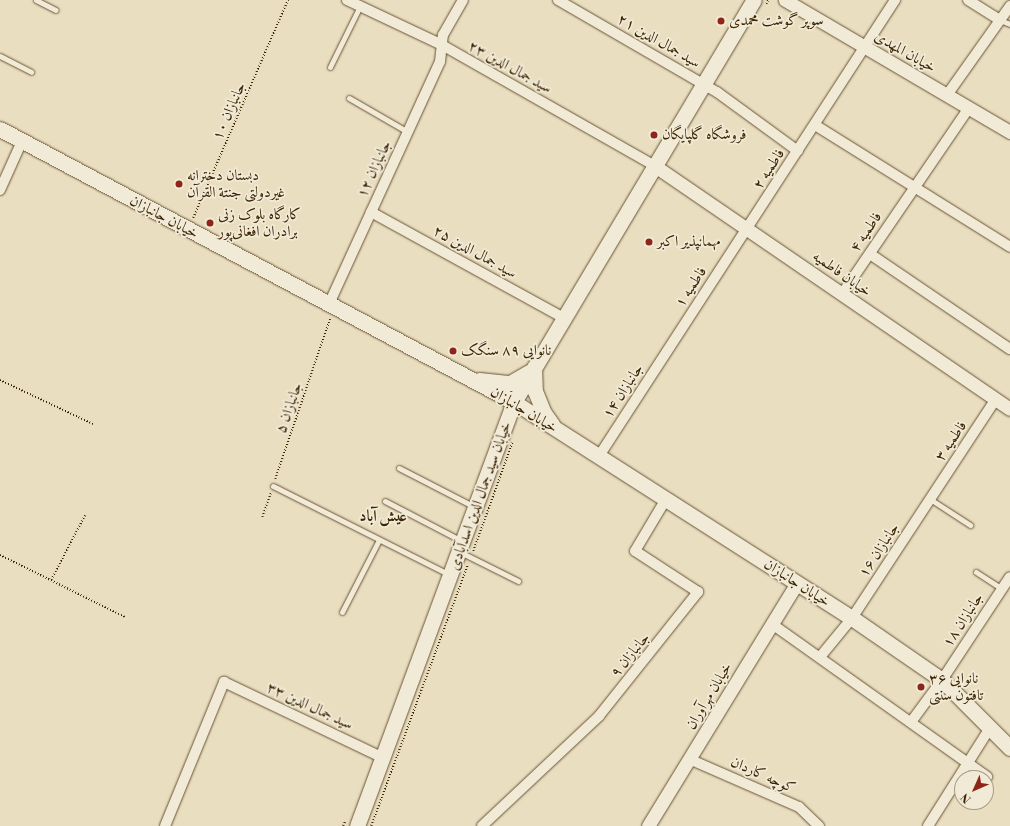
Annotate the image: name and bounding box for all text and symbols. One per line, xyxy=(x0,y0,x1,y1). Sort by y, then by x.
street label: سید جمال الدین ۲۱ xyxy=(614,10,704,72)
place label: سوپر گوشت محمدی xyxy=(729,12,824,30)
marker: سوپر گوشت محمدی xyxy=(716,16,726,26)
street label: خیابان المهدی xyxy=(871,27,939,77)
street label: سید جمال الدین ۲۳ xyxy=(465,37,555,97)
street label: جانبازان ۱۰ xyxy=(208,79,250,143)
place label: فروشگاه گلپایگان xyxy=(662,126,746,144)
marker: فروشگاه گلپایگان xyxy=(649,130,659,140)
street label: جانبازان ۱۲ xyxy=(353,138,395,200)
street label: فاطمیه ۲ xyxy=(749,145,789,193)
place label: دبستان دخترانه غیردولتی جنتة القرآن xyxy=(187,166,285,201)
marker: دبستان دخترانه غیردولتی جنتة القرآن xyxy=(174,179,184,189)
street label: خیابان جانبازان xyxy=(127,191,201,243)
place label: کارگاه بلوک زنی برادران افغانی‌پور xyxy=(218,205,301,240)
street label: فاطمیه ۴ xyxy=(846,209,886,255)
marker: کارگاه بلوک زنی برادران افغانی‌پور xyxy=(205,218,215,228)
street label: سید جمال الدین ۲۵ xyxy=(430,222,520,282)
place label: مهمانپذیر اکبر xyxy=(657,233,721,251)
marker: مهمانپذیر اکبر xyxy=(644,237,654,247)
street label: خیابان فاطمیه xyxy=(809,247,875,301)
street label: فاطمیه ۱ xyxy=(671,263,711,311)
place label: نانوایی ۸۹ سنگک xyxy=(461,342,551,360)
marker: نانوایی ۸۹ سنگک xyxy=(448,346,458,356)
street label: جانبازان ۱۴ xyxy=(599,360,647,422)
street label: جانبازان ۵ xyxy=(272,380,306,436)
street label: خیابان جانبازان xyxy=(487,383,561,437)
street label: فاطمیه ۳ xyxy=(931,418,971,464)
street label: خیابان سید جمال الدین اسدآبادی xyxy=(445,419,515,573)
district label: عیش آباد xyxy=(359,506,407,526)
street label: جانبازان ۱۶ xyxy=(855,519,903,581)
street label: خیابان جانبازان xyxy=(761,555,833,611)
street label: جانبازان ۱۸ xyxy=(939,589,987,651)
street label: جانبازان ۹ xyxy=(607,629,653,681)
street label: خیابان مهرآوران xyxy=(682,659,736,733)
place label: نانوایی ۳۶ تافتون سنتی xyxy=(929,669,983,704)
street label: سید جمال الدین ۳۳ xyxy=(264,678,356,734)
marker: نانوایی ۳۶ تافتون سنتی xyxy=(916,682,926,692)
street label: کوچه کاردان xyxy=(728,753,798,797)
north arrow xyxy=(954,770,994,810)
text: N xyxy=(958,790,974,806)

